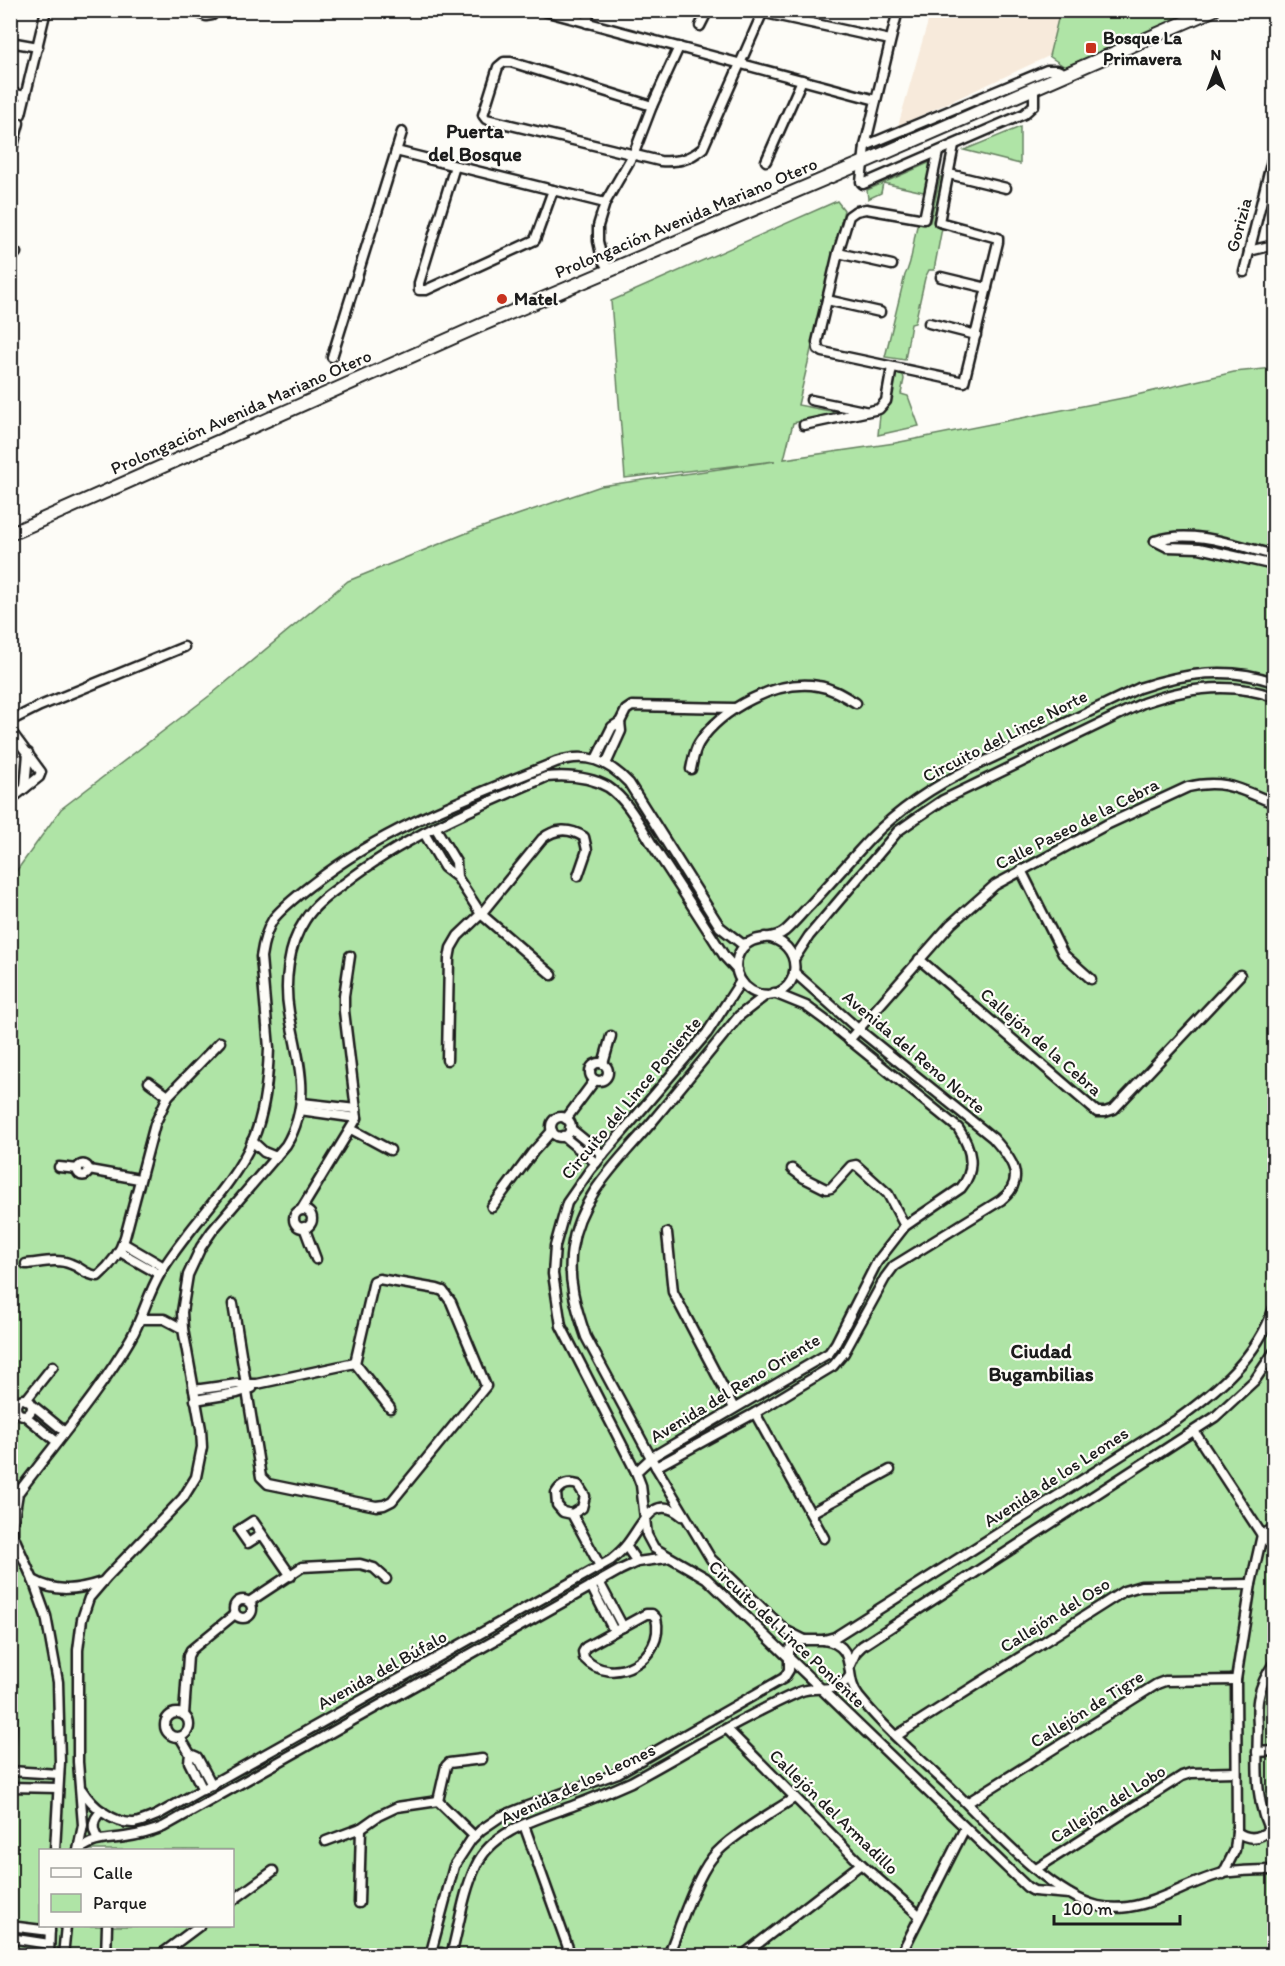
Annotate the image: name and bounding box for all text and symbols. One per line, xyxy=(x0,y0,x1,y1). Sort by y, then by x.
place label: Bosque La Primavera xyxy=(1103,27,1183,70)
north arrow xyxy=(1186,39,1246,99)
marker: Bosque La Primavera xyxy=(1084,41,1098,55)
text: N xyxy=(1211,45,1221,64)
district label: Puerta del Bosque xyxy=(428,119,522,167)
street label: Prolongación Avenida Mariano Otero xyxy=(551,153,821,283)
street label: Gorizia xyxy=(1221,195,1257,255)
place label: Matel xyxy=(514,288,559,310)
marker: Matel xyxy=(495,292,509,306)
street label: Prolongación Avenida Mariano Otero xyxy=(107,344,375,480)
street label: Circuito del Lince Norte xyxy=(919,685,1091,787)
street label: Calle Paseo de la Cebra xyxy=(992,773,1163,875)
street label: Callejón de la Cebra xyxy=(976,983,1107,1101)
street label: Avenida del Reno Norte xyxy=(838,986,990,1118)
street label: Circuito del Lince Poniente xyxy=(556,1012,706,1184)
street label: Avenida del Reno Oriente xyxy=(646,1329,824,1447)
district label: Ciudad Bugambilias xyxy=(988,1339,1094,1387)
street label: Avenida de los Leones xyxy=(979,1422,1133,1532)
street label: Circuito del Lince Poniente xyxy=(704,1556,870,1712)
street label: Callejón del Oso xyxy=(996,1572,1114,1658)
street label: Avenida del Búfalo xyxy=(313,1625,451,1715)
street label: Callejón de Tigre xyxy=(1026,1665,1148,1753)
street label: Avenida de los Leones xyxy=(497,1738,659,1830)
street label: Callejón del Armadillo xyxy=(765,1745,903,1879)
street label: Callejón del Lobo xyxy=(1046,1760,1170,1848)
legend xyxy=(39,1849,234,1927)
text: Calle xyxy=(93,1862,133,1884)
scale bar xyxy=(1054,1888,1180,1926)
text: Parque xyxy=(93,1892,147,1914)
text: 100 m xyxy=(1063,1898,1113,1920)

